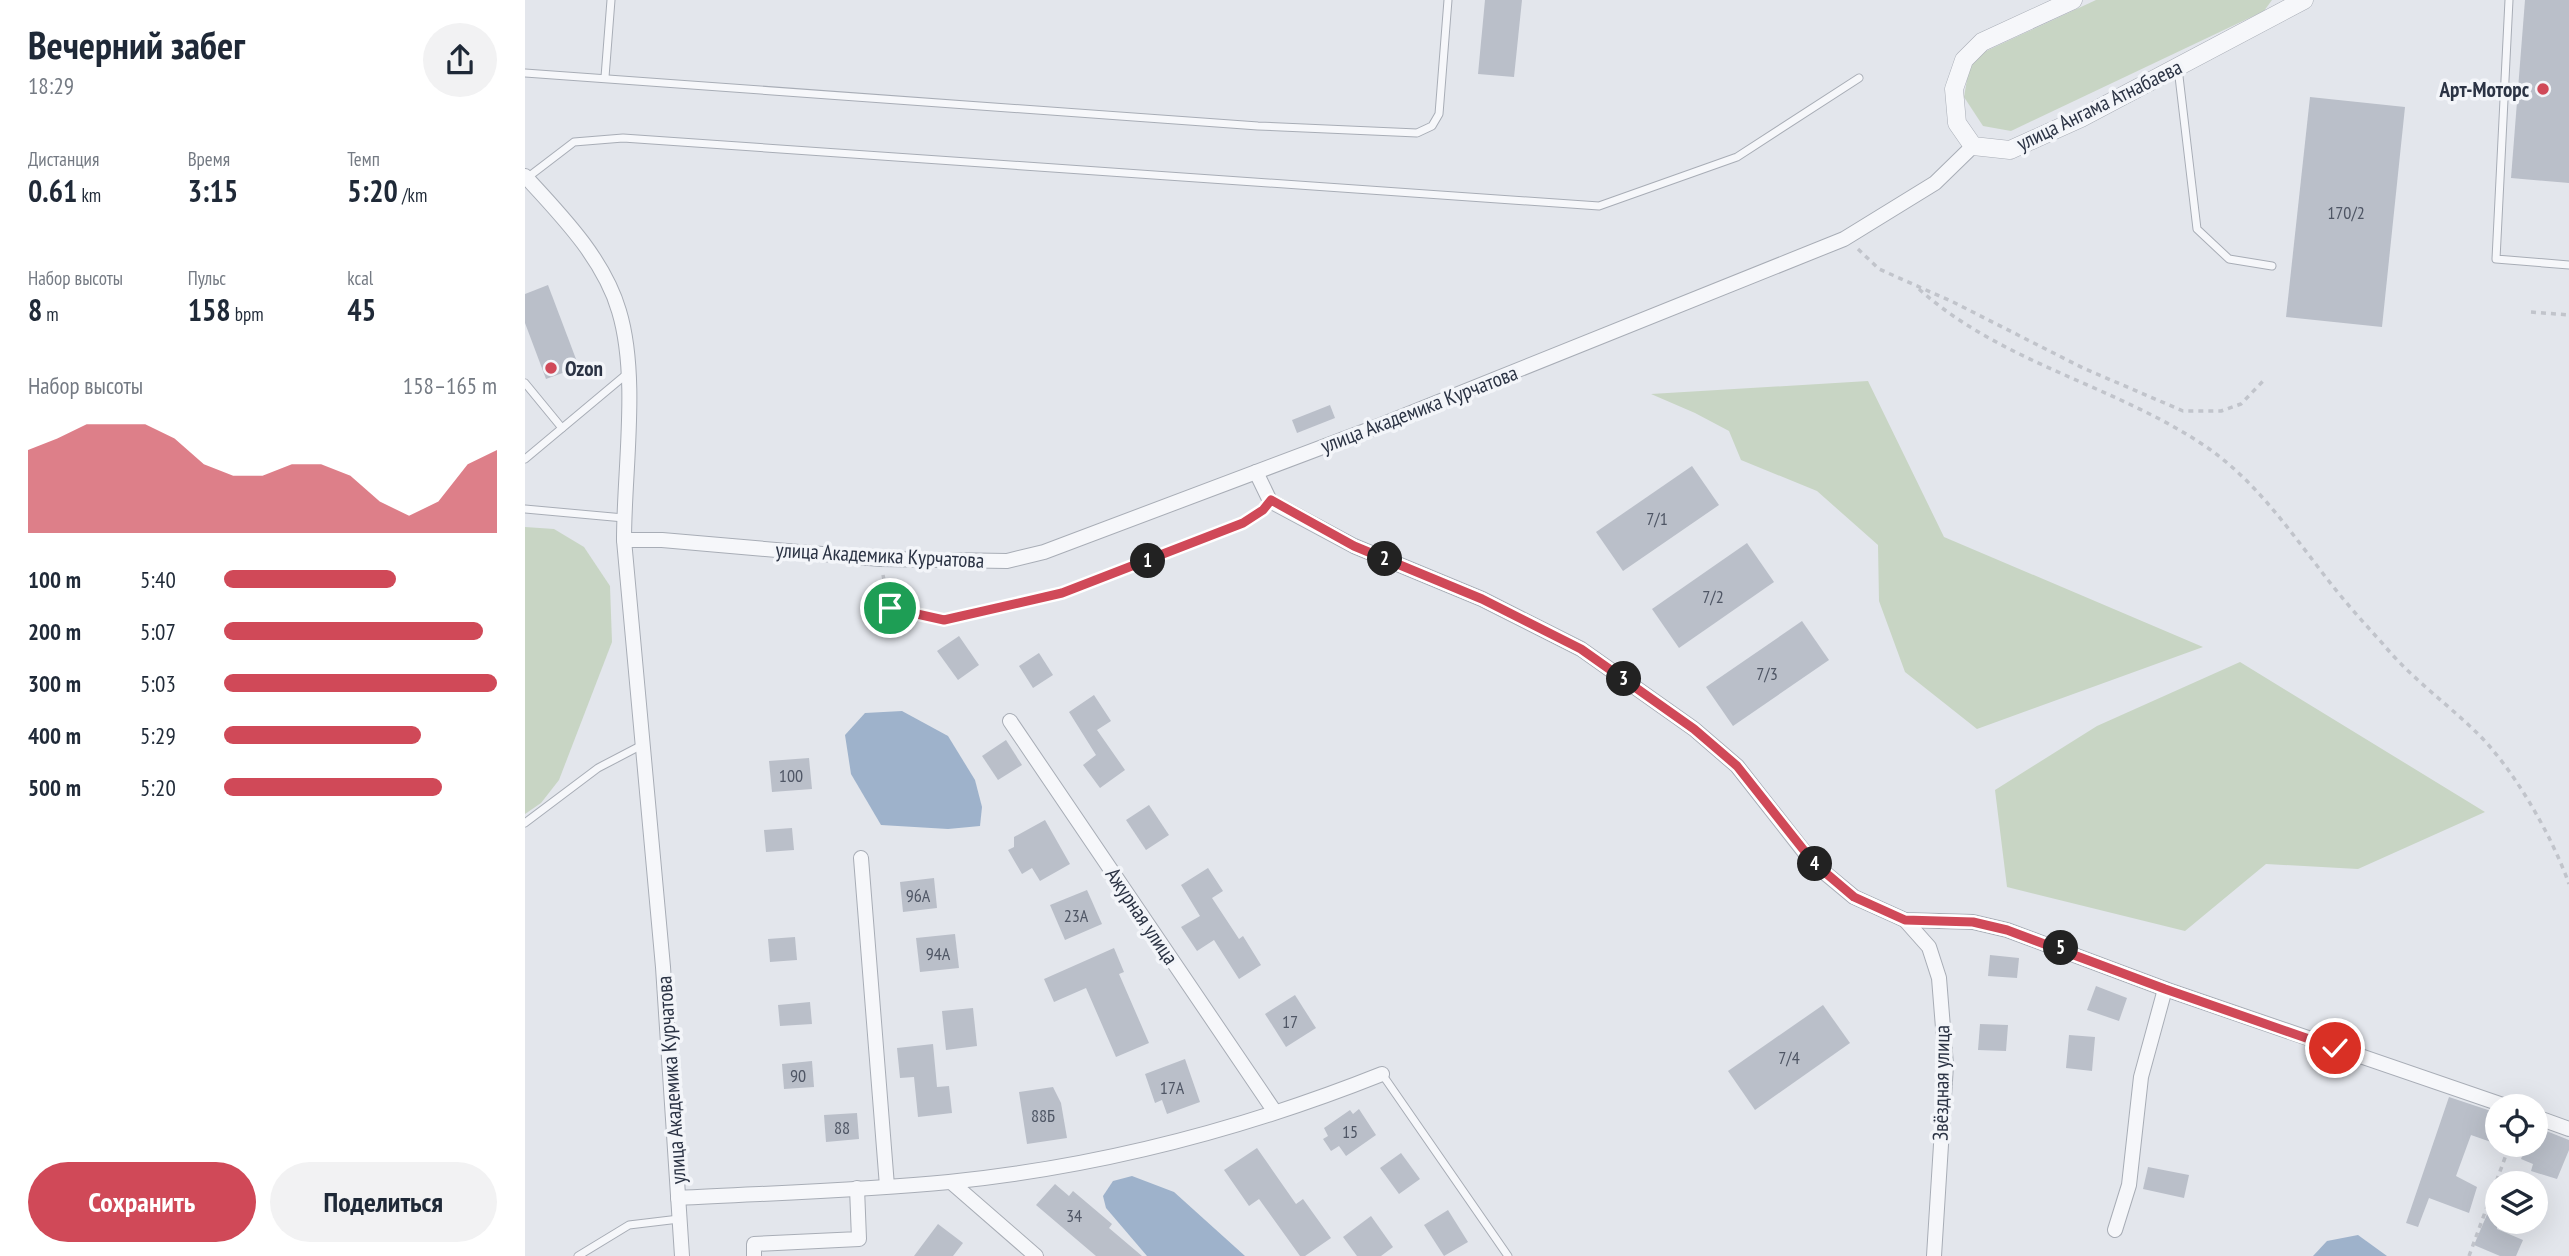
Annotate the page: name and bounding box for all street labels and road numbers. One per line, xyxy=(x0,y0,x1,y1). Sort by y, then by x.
street label: улица Ангама Атнабаева xyxy=(2012,53,2186,157)
street label: улица Академика Курчатова xyxy=(1317,359,1521,459)
street label: улица Академика Курчатова xyxy=(775,536,985,574)
street label: Ажурная улица xyxy=(1100,862,1184,970)
street label: улица Академика Курчатова xyxy=(650,975,692,1185)
street label: Звёздная улица xyxy=(1926,1025,1956,1141)

